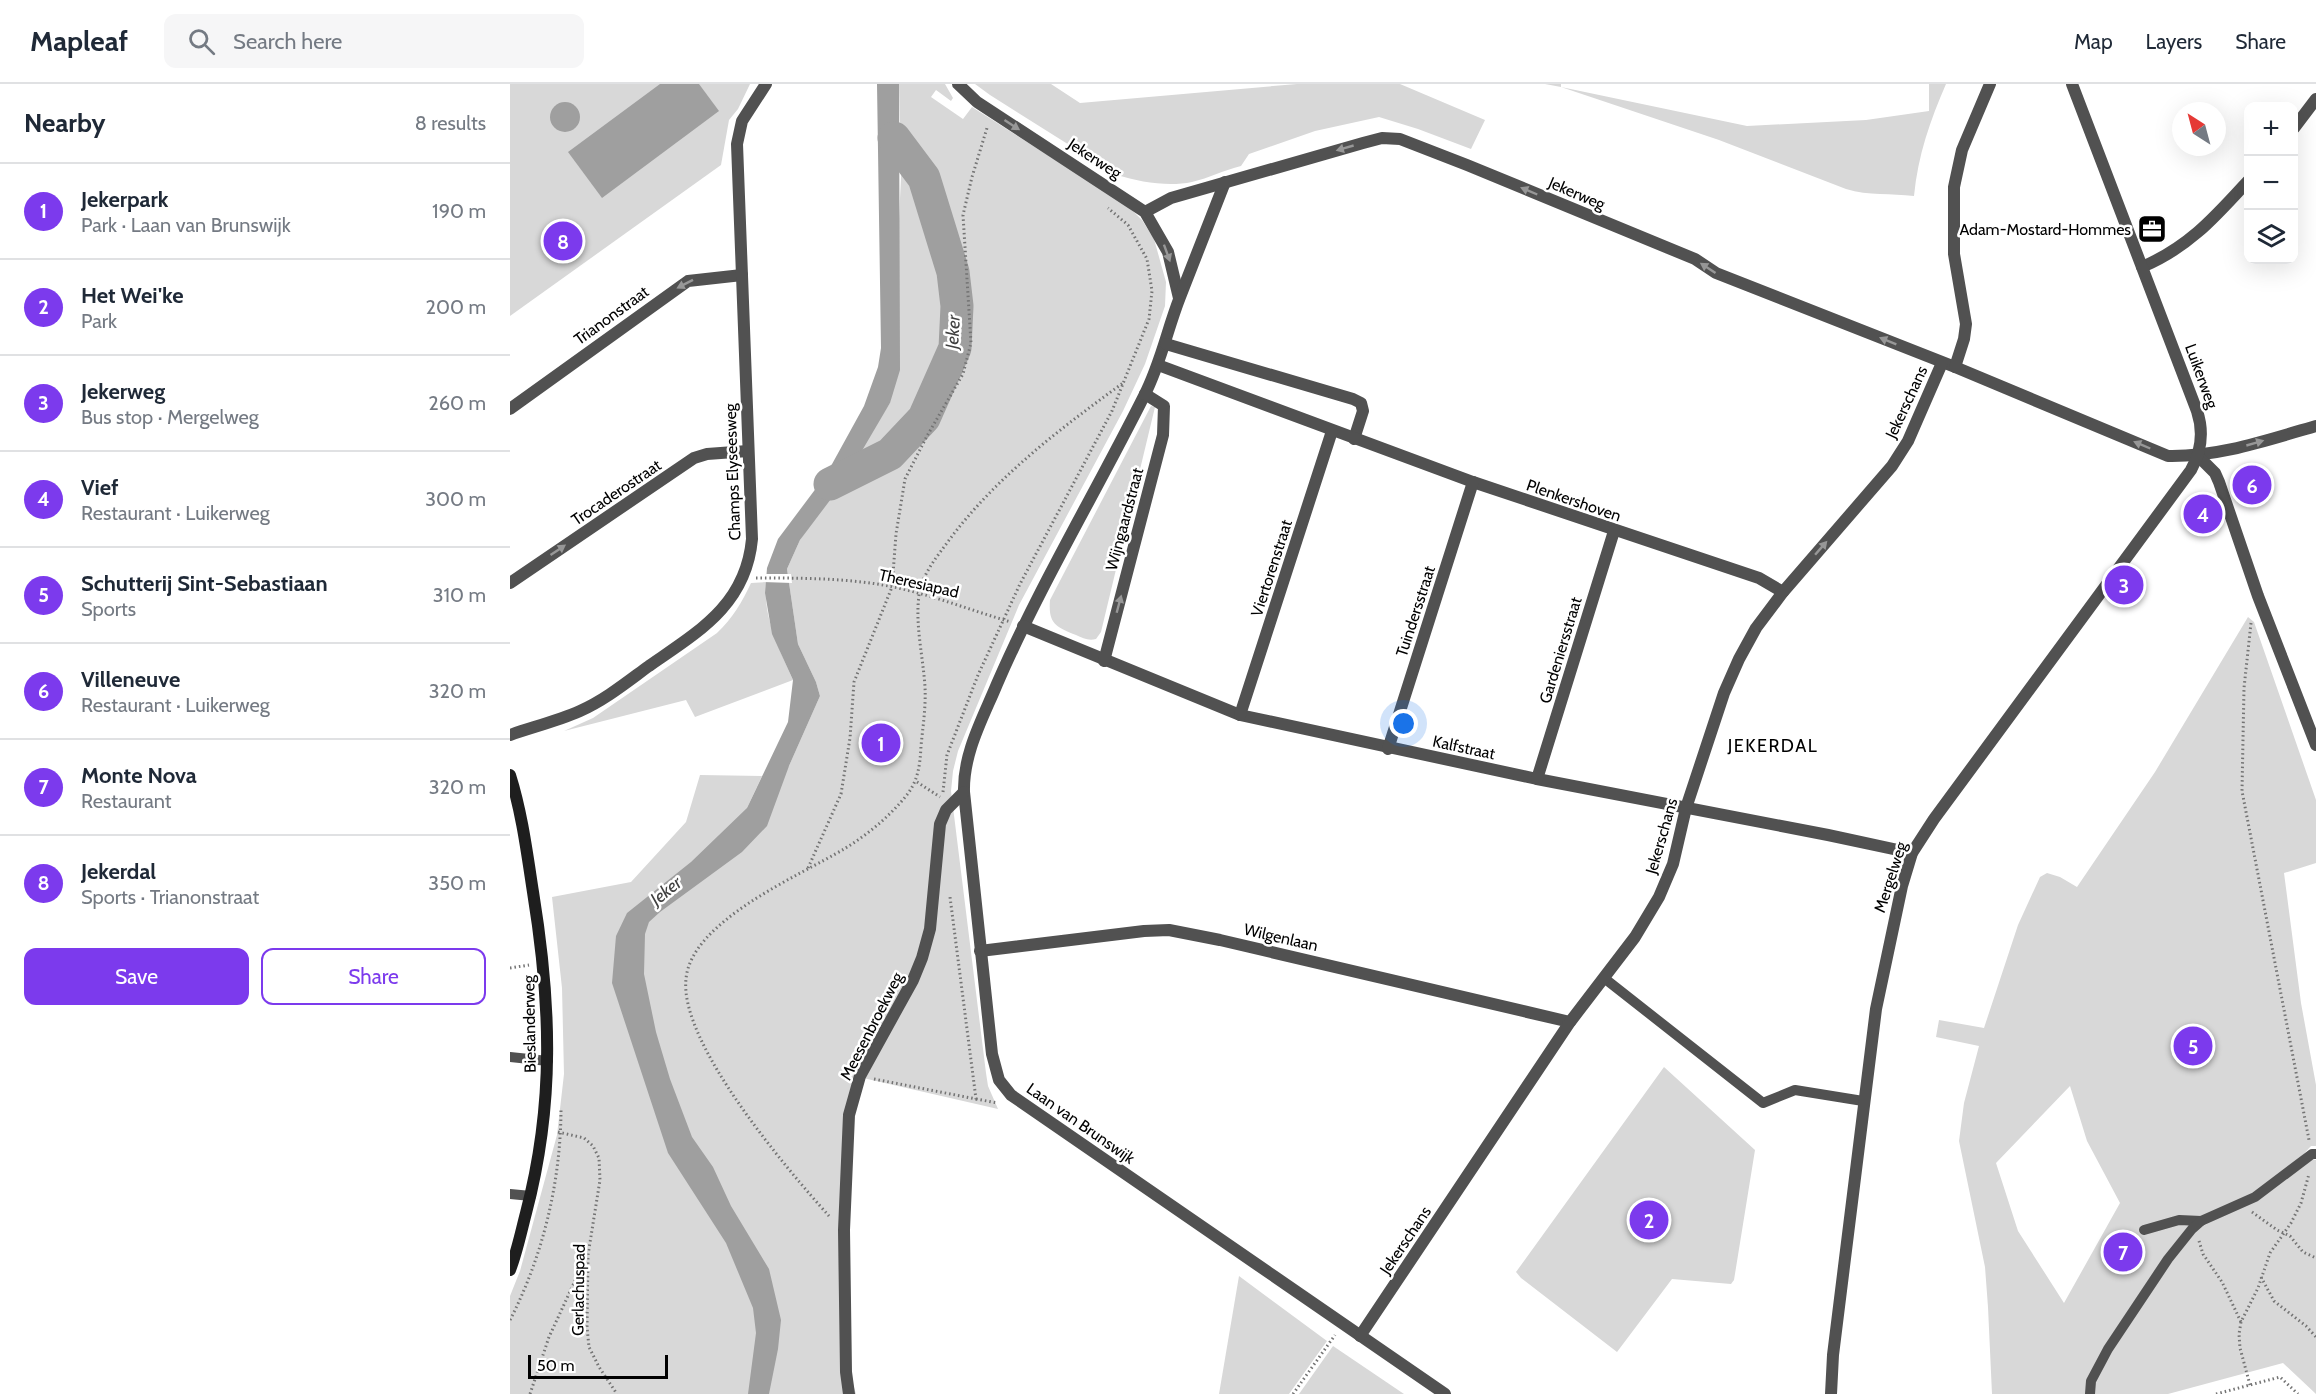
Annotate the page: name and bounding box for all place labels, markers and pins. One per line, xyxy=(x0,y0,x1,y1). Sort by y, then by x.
office icon: Adam-Mostard-Hommes xyxy=(2136,213,2168,245)
pin: 8 xyxy=(544,218,582,264)
place label: Adam-Mostard-Hommes xyxy=(1959,220,2131,239)
pin: 6 xyxy=(2232,462,2272,508)
pin: 4 xyxy=(2184,492,2222,536)
pin: 3 xyxy=(2104,562,2144,608)
pin: 1 xyxy=(862,720,901,766)
pin: 5 xyxy=(2174,1024,2212,1068)
pin: 2 xyxy=(1630,1198,1668,1242)
pin: 7 xyxy=(2104,1230,2142,1274)

